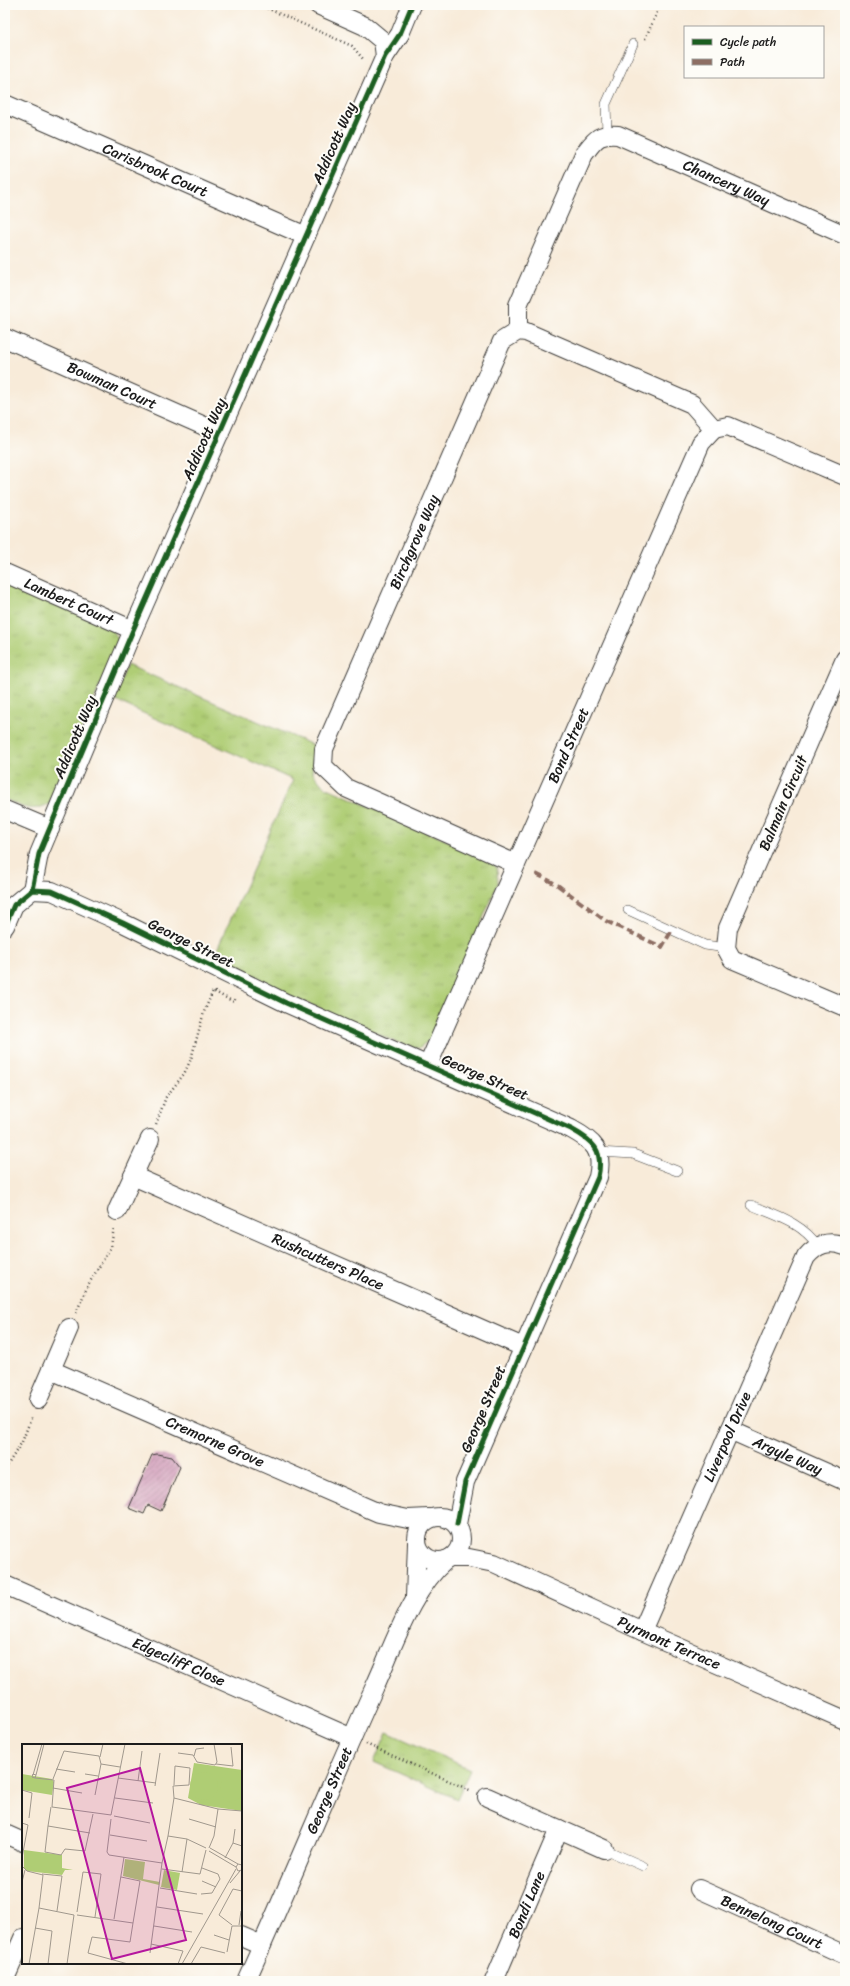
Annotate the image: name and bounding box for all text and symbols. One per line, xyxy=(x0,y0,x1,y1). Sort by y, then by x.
legend xyxy=(684,26,824,78)
text: Cycle path xyxy=(720,31,776,53)
text: Path xyxy=(720,51,745,73)
street label: Addicott Way xyxy=(304,97,364,189)
street label: Carisbrook Court xyxy=(98,135,213,205)
street label: Chancery Way xyxy=(679,152,774,213)
street label: Bowman Court xyxy=(63,354,162,417)
street label: Addicott Way xyxy=(174,393,234,485)
street label: Birchgrove Way xyxy=(382,490,447,594)
street label: Lambert Court xyxy=(20,570,119,633)
street label: Addicott Way xyxy=(45,691,104,784)
street label: Bond Street xyxy=(540,703,597,788)
street label: Balmain Circuit xyxy=(751,750,815,855)
street label: George Street xyxy=(143,911,239,975)
street label: George Street xyxy=(437,1046,533,1108)
street label: Rushcutters Place xyxy=(268,1225,389,1298)
street label: George Street xyxy=(453,1361,513,1457)
street label: Liverpool Drive xyxy=(696,1387,758,1486)
street label: Cremorne Grove xyxy=(161,1409,269,1475)
street label: Argyle Way xyxy=(748,1428,827,1483)
street label: Pyrmont Terrace xyxy=(613,1608,725,1677)
street label: Edgecliff Close xyxy=(128,1630,230,1694)
street label: George Street xyxy=(299,1742,360,1838)
inset map xyxy=(22,1744,242,1964)
street label: Bondi Lane xyxy=(501,1866,553,1943)
street label: Bennelong Court xyxy=(716,1887,828,1957)

